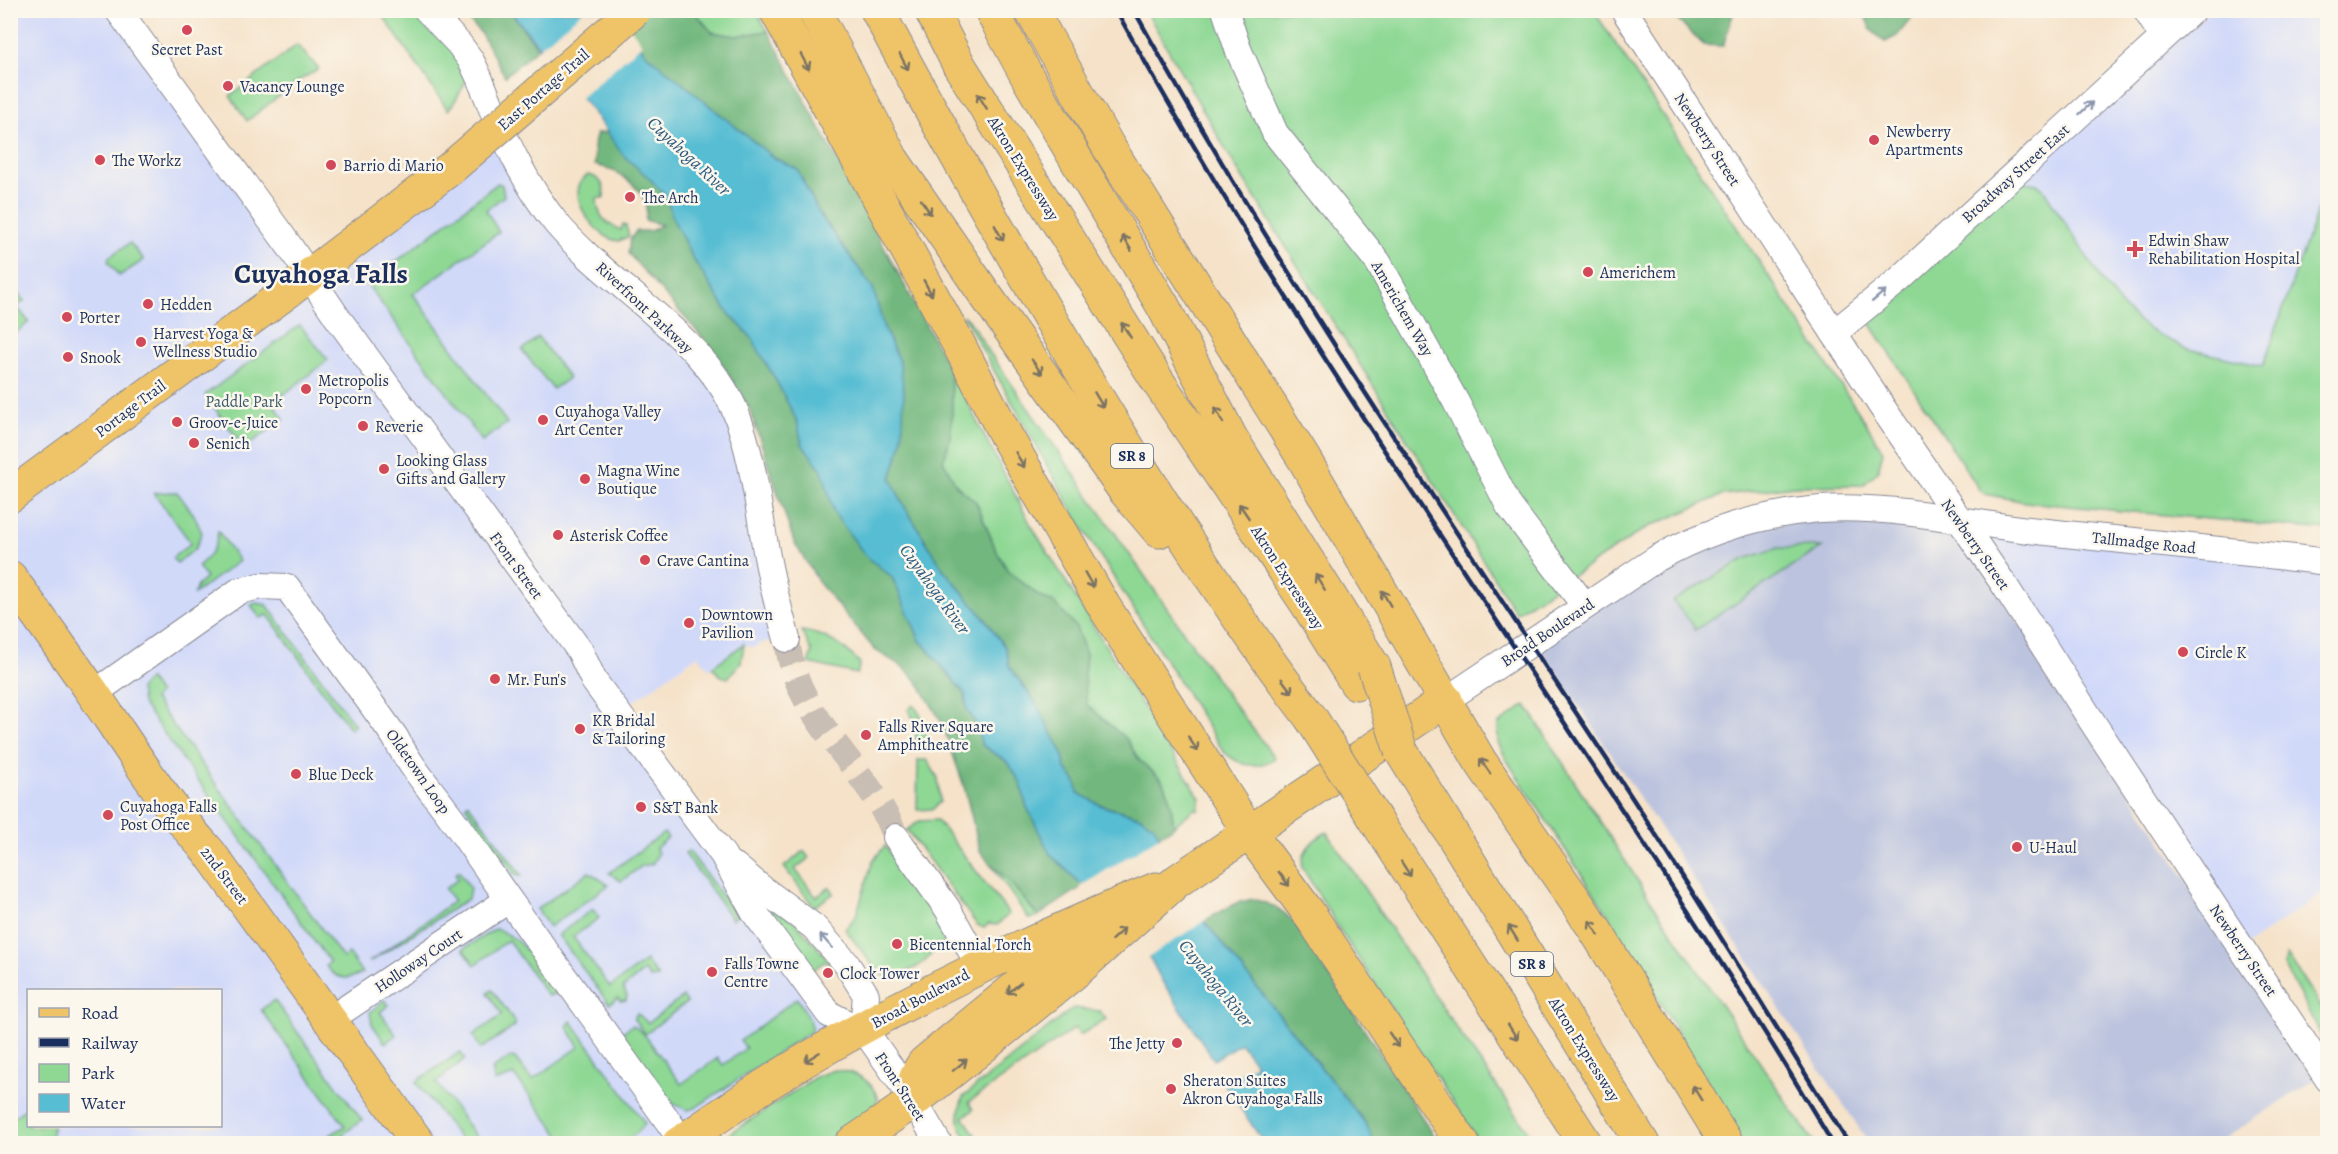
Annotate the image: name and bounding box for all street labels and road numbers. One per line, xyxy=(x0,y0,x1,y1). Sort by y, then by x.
street label: East Portage Trail xyxy=(493,44,594,136)
street label: Newberry Street xyxy=(1669,89,1746,190)
street label: Akron Expressway xyxy=(982,111,1065,226)
street label: Broadway Street East xyxy=(1957,119,2075,228)
street label: Americhem Way xyxy=(1365,256,1439,361)
street label: Riverfront Parkway xyxy=(591,257,699,359)
street label: Portage Trail xyxy=(91,375,171,443)
road number: SR 8 xyxy=(1111,444,1153,468)
street label: Newberry Street xyxy=(1935,494,2015,595)
street label: Akron Expressway xyxy=(1245,521,1329,634)
street label: Front Street xyxy=(484,527,548,604)
street label: Tallmadge Road xyxy=(2091,527,2197,559)
street label: Broad Boulevard xyxy=(1496,593,1599,672)
street label: Oldetown Loop xyxy=(381,725,456,819)
street label: 2nd Street xyxy=(195,842,253,909)
street label: Newberry Street xyxy=(2204,900,2282,1001)
street label: Holloway Court xyxy=(370,923,467,998)
road number: SR 8 xyxy=(1511,952,1553,976)
street label: Broad Boulevard xyxy=(867,964,974,1034)
street label: Akron Expressway xyxy=(1543,992,1626,1107)
street label: Front Street xyxy=(870,1048,931,1125)

